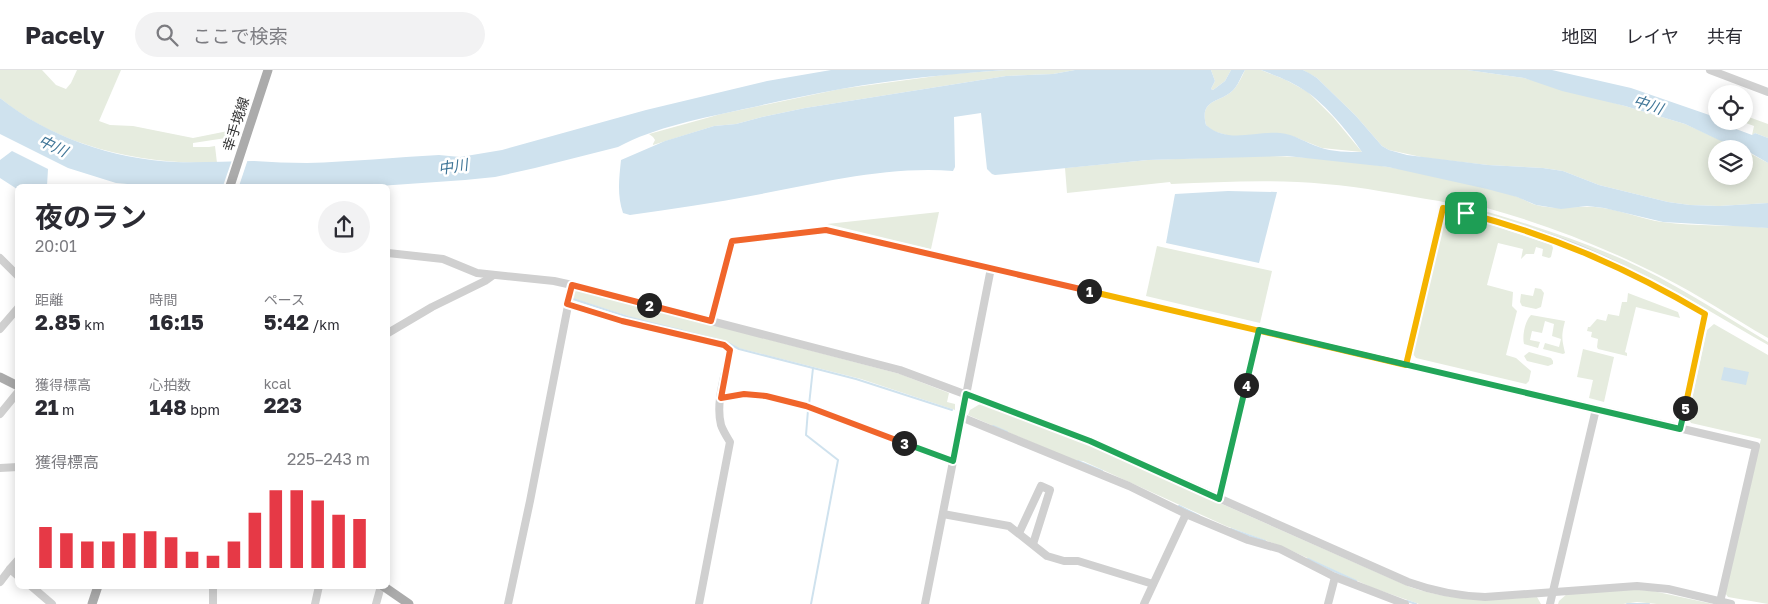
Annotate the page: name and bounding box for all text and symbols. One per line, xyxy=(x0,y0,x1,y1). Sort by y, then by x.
search box xyxy=(135,12,485,57)
text: Pacely xyxy=(25,20,105,49)
icon: search xyxy=(153,21,181,49)
text: ここで検索 xyxy=(193,24,288,47)
text: 地図 xyxy=(1562,25,1598,47)
text: レイヤ xyxy=(1626,25,1679,47)
text: 共有 xyxy=(1707,25,1743,47)
map controls xyxy=(1708,85,1753,185)
button: locate xyxy=(1708,85,1753,130)
water label: 中川 xyxy=(1631,91,1667,118)
street label: 幸手境線 xyxy=(219,95,252,153)
water label: 中川 xyxy=(36,130,73,161)
button: layers xyxy=(1708,140,1753,185)
water label: 中川 xyxy=(437,154,471,177)
pin xyxy=(1445,192,1487,234)
icon: arrive xyxy=(1452,199,1480,227)
text: 夜のラン xyxy=(35,200,147,233)
button: share xyxy=(318,201,370,253)
text: 20:01 xyxy=(35,236,77,256)
pin: 1 xyxy=(1076,278,1102,304)
text: 1 xyxy=(1086,283,1093,300)
text: 距離 xyxy=(35,291,63,308)
text: 時間 xyxy=(149,291,177,308)
text: ペース xyxy=(264,291,305,308)
pin: 2 xyxy=(636,292,662,318)
text: 2 xyxy=(645,297,654,314)
text: 2.85 xyxy=(35,309,81,335)
text: 16:15 xyxy=(149,309,204,335)
text: 5:42 xyxy=(264,309,309,335)
text: km xyxy=(81,316,105,333)
text: /km xyxy=(309,316,340,333)
pin: 4 xyxy=(1234,372,1258,398)
text: kcal xyxy=(264,375,291,392)
text: 獲得標高 xyxy=(35,376,91,393)
text: 心拍数 xyxy=(149,376,191,393)
text: 4 xyxy=(1242,377,1251,394)
text: 223 xyxy=(264,392,302,418)
text: 21 xyxy=(35,394,59,420)
text: 148 xyxy=(149,394,187,420)
pin: 5 xyxy=(1672,396,1698,420)
text: 5 xyxy=(1681,400,1690,417)
text: m xyxy=(59,401,75,418)
text: bpm xyxy=(187,401,220,418)
pin: 3 xyxy=(892,430,916,456)
text: 3 xyxy=(900,435,909,452)
text: 225–243 m xyxy=(287,449,370,469)
text: 獲得標高 xyxy=(35,452,99,472)

